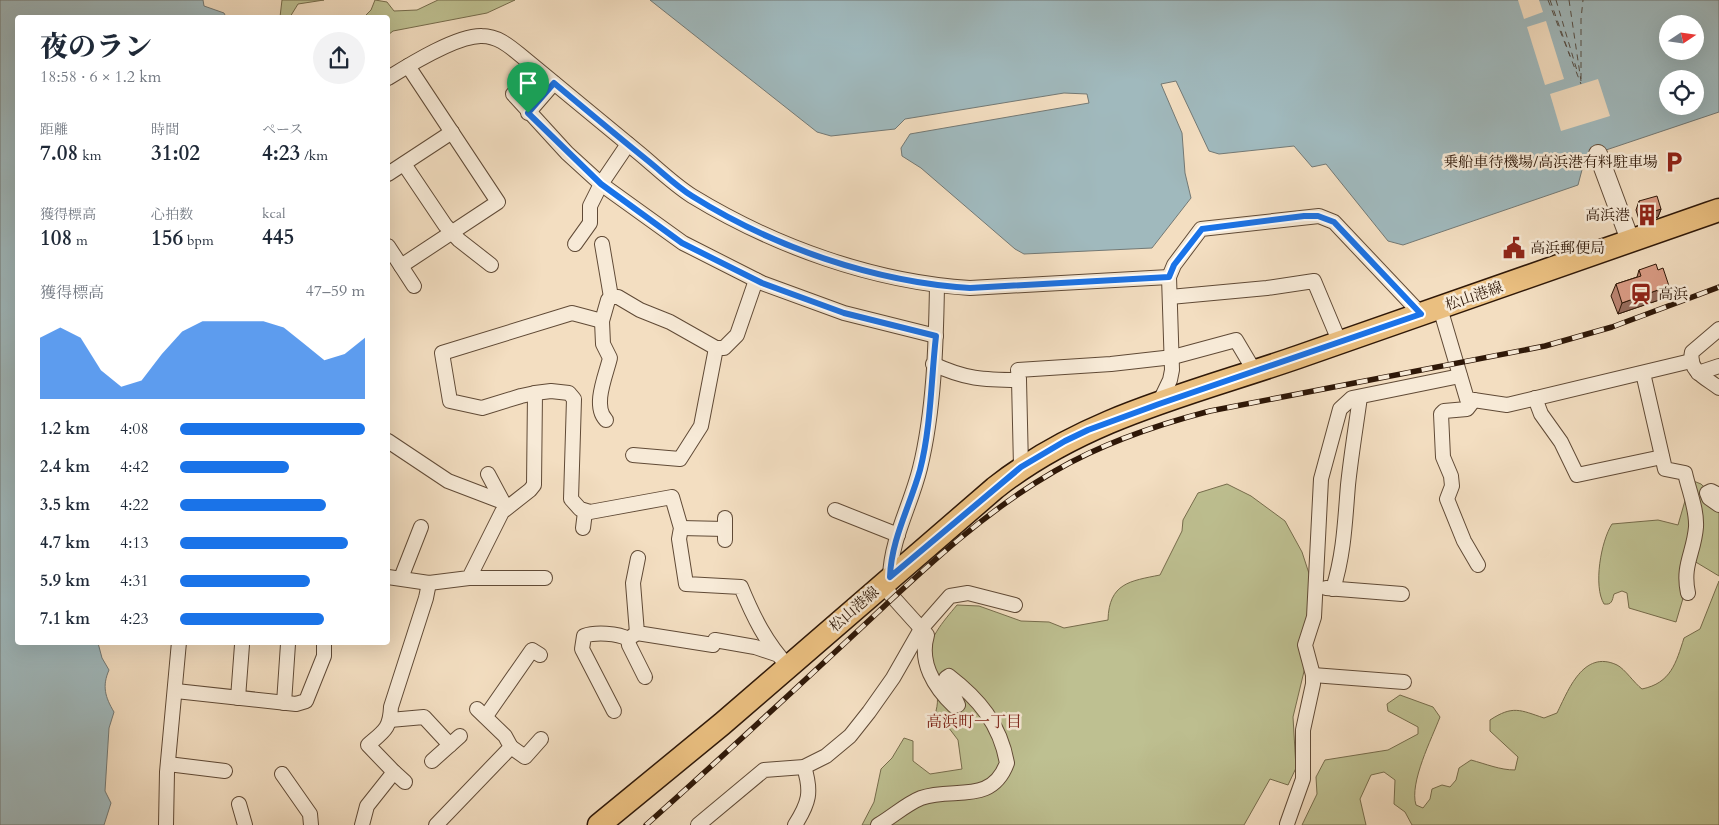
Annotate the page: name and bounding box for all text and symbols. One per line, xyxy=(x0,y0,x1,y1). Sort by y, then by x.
north arrow xyxy=(1659,15,1704,60)
map controls xyxy=(1659,15,1704,115)
text: 夜のラン xyxy=(40,28,152,66)
button: share xyxy=(313,32,365,84)
pin xyxy=(507,62,549,113)
text: 18:58 · 6 × 1.2 km xyxy=(40,66,161,88)
icon: arrive xyxy=(514,69,542,97)
button: locate xyxy=(1659,70,1704,115)
text: 距離 xyxy=(40,120,68,139)
text: 時間 xyxy=(151,120,179,139)
text: ペース xyxy=(262,120,303,139)
text: 7.08 xyxy=(40,139,78,168)
text: 31:02 xyxy=(151,139,200,168)
text: 4:23 xyxy=(262,139,300,168)
text: km xyxy=(78,146,101,165)
text: /km xyxy=(300,146,328,165)
parking icon: 乗船車待機場/高浜港有料駐車場 xyxy=(1661,149,1687,175)
place label: 乗船車待機場/高浜港有料駐車場 xyxy=(1443,152,1658,172)
building icon: 高浜港 xyxy=(1634,202,1660,228)
text: kcal xyxy=(262,204,286,223)
text: 獲得標高 xyxy=(40,205,96,224)
text: 心拍数 xyxy=(151,205,193,224)
place label: 高浜港 xyxy=(1585,205,1630,225)
text: 445 xyxy=(262,223,294,252)
text: 108 xyxy=(40,224,72,253)
text: 156 xyxy=(151,224,183,253)
text: m xyxy=(72,231,88,250)
text: bpm xyxy=(183,231,214,250)
public building icon: 高浜郵便局 xyxy=(1501,235,1527,261)
place label: 高浜郵便局 xyxy=(1530,238,1605,258)
street label: 松山港線 xyxy=(1442,277,1506,315)
text: 47–59 m xyxy=(306,280,365,302)
station icon: 高浜 xyxy=(1628,281,1654,307)
text: 獲得標高 xyxy=(40,282,104,304)
place label: 高浜 xyxy=(1658,284,1688,304)
text: 1.2 km xyxy=(40,418,90,440)
text: 4:08 xyxy=(120,418,149,440)
text: 2.4 km xyxy=(40,456,90,478)
text: 4:42 xyxy=(120,456,149,478)
text: 3.5 km xyxy=(40,494,90,516)
text: 4:22 xyxy=(120,494,149,516)
text: 4.7 km xyxy=(40,532,90,554)
text: 4:13 xyxy=(120,532,149,554)
text: 5.9 km xyxy=(40,570,90,592)
text: 4:31 xyxy=(120,570,149,592)
street label: 松山港線 xyxy=(825,582,883,636)
text: 7.1 km xyxy=(40,608,90,630)
text: 4:23 xyxy=(120,608,149,630)
district label: 高浜町一丁目 xyxy=(926,711,1022,733)

